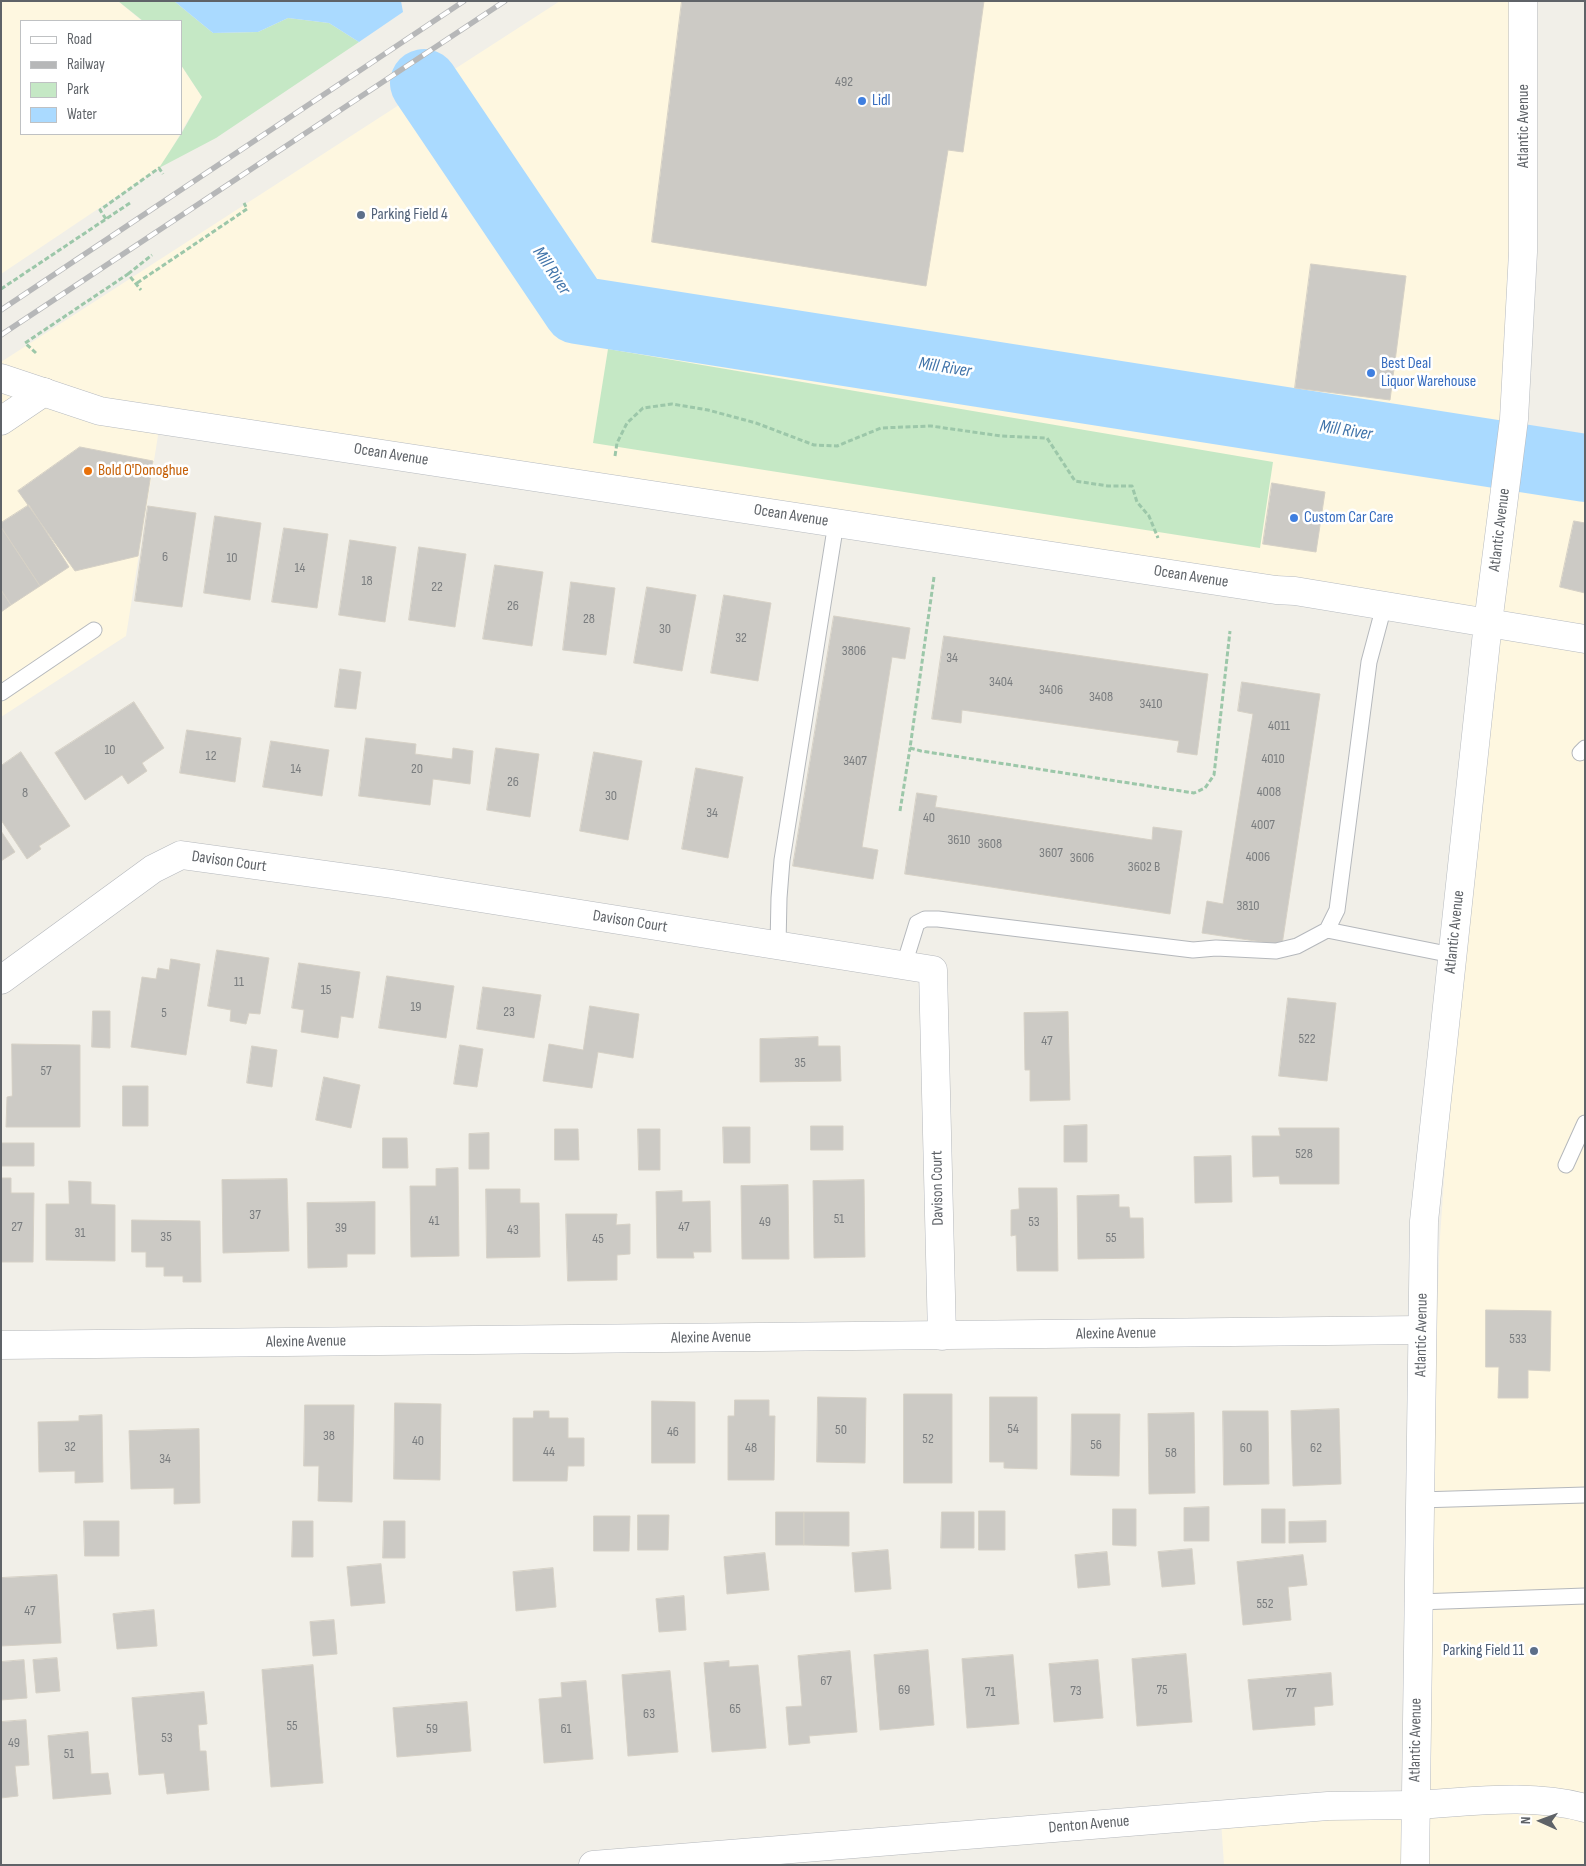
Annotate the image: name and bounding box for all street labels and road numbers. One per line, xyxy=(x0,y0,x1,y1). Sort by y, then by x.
street label: Atlantic Avenue xyxy=(1514,84,1534,168)
street label: Ocean Avenue xyxy=(352,440,430,470)
street label: Atlantic Avenue xyxy=(1485,487,1515,573)
street label: Ocean Avenue xyxy=(752,501,830,531)
street label: Ocean Avenue xyxy=(1152,562,1230,592)
street label: Davison Court xyxy=(190,847,268,877)
street label: Atlantic Avenue xyxy=(1441,889,1469,975)
street label: Davison Court xyxy=(591,907,669,937)
street label: Davison Court xyxy=(928,1150,948,1226)
street label: Atlantic Avenue xyxy=(1412,1293,1432,1377)
street label: Alexine Avenue xyxy=(1076,1324,1156,1344)
street label: Alexine Avenue xyxy=(671,1328,751,1348)
street label: Alexine Avenue xyxy=(266,1332,346,1352)
street label: Atlantic Avenue xyxy=(1406,1698,1426,1782)
street label: Denton Avenue xyxy=(1048,1812,1130,1838)

